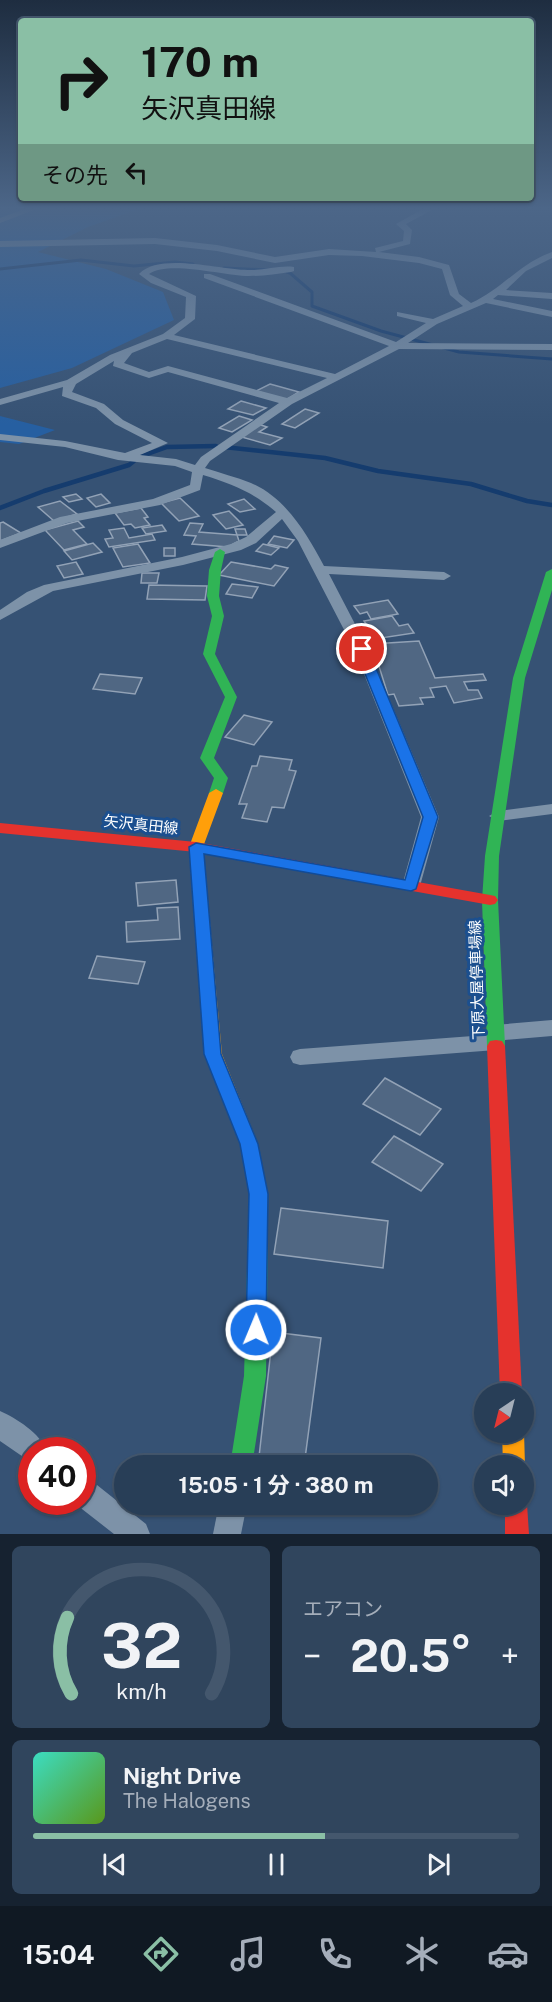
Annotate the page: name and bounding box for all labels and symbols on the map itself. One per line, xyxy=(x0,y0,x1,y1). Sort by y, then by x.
pin xyxy=(336,623,387,674)
street label: 矢沢真田線 xyxy=(103,812,179,837)
street label: 下原大屋停車場線 xyxy=(466,920,487,1040)
position arrow xyxy=(224,1298,288,1362)
north arrow xyxy=(474,1383,534,1443)
speed limit sign: 40 xyxy=(18,1437,96,1515)

